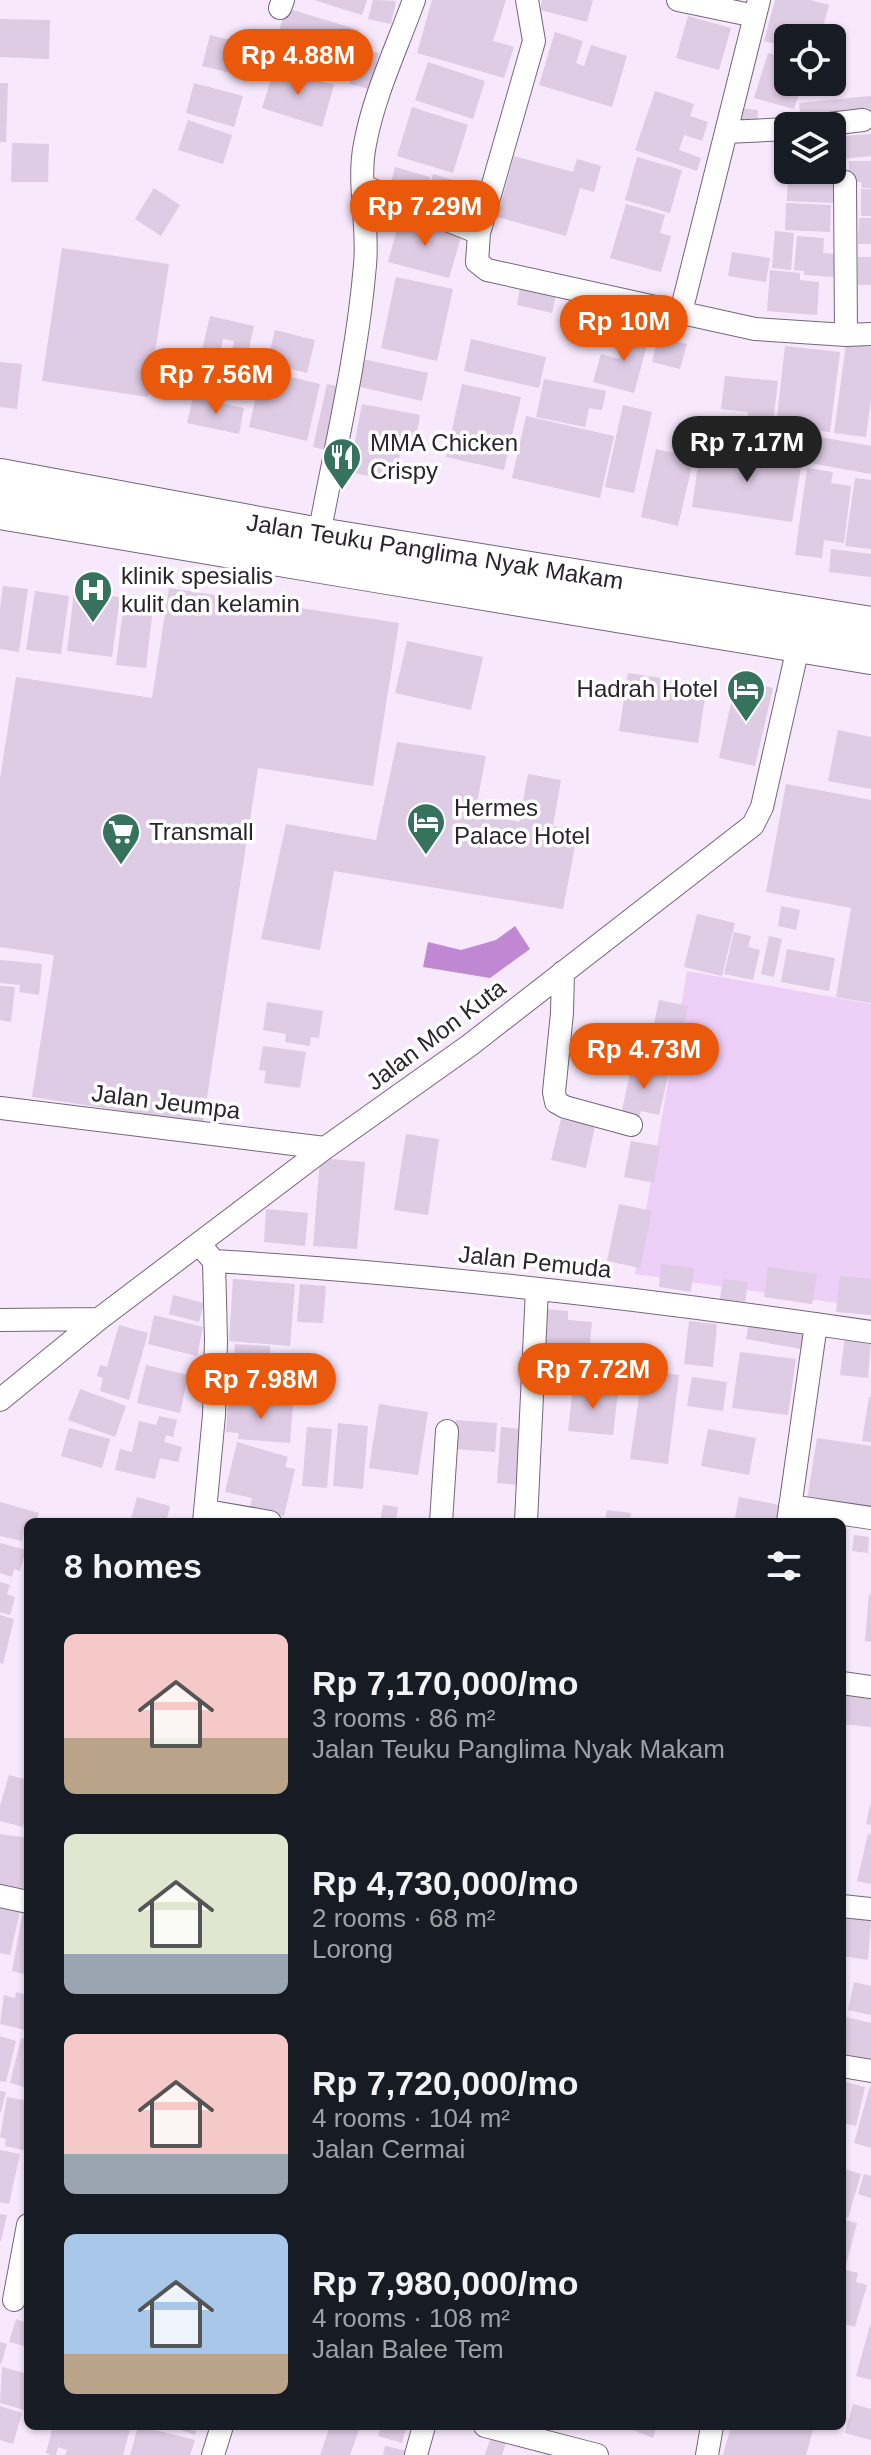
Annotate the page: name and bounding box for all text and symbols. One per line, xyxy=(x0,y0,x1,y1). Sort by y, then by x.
map controls xyxy=(774,24,846,184)
button: locate xyxy=(774,24,846,96)
pin: Rp 4.88M xyxy=(215,29,381,97)
text: Rp 4.88M xyxy=(241,40,355,70)
button: layers xyxy=(774,112,846,184)
pin: Rp 7.29M xyxy=(342,180,508,248)
text: Rp 7.29M xyxy=(368,191,482,221)
pin: Rp 10M xyxy=(559,295,689,363)
text: Rp 10M xyxy=(578,306,670,336)
pin: Rp 7.56M xyxy=(133,348,299,416)
text: Rp 7.56M xyxy=(159,359,273,389)
pin: Rp 7.17M xyxy=(664,416,830,484)
text: Rp 7.17M xyxy=(690,427,804,457)
place label: MMA Chicken Crispy xyxy=(370,429,518,484)
restaurant icon: MMA Chicken Crispy xyxy=(321,436,363,491)
street label: Jalan Teuku Panglima Nyak Makam xyxy=(245,508,625,595)
place label: klinik spesialis kulit dan kelamin xyxy=(121,562,300,617)
hospital icon: klinik spesialis kulit dan kelamin xyxy=(72,569,114,624)
hotel icon: Hadrah Hotel xyxy=(725,668,767,723)
place label: Hadrah Hotel xyxy=(577,675,718,702)
place label: Hermes Palace Hotel xyxy=(454,794,590,849)
hotel icon: Hermes Palace Hotel xyxy=(405,801,447,856)
supermarket icon: Transmall xyxy=(100,811,142,866)
place label: Transmall xyxy=(149,818,253,845)
street label: Jalan Mon Kuta xyxy=(361,973,511,1096)
pin: Rp 4.73M xyxy=(561,1023,727,1091)
text: Rp 4.73M xyxy=(587,1034,701,1064)
street label: Jalan Jeumpa xyxy=(90,1079,243,1124)
street label: Jalan Pemuda xyxy=(457,1240,613,1283)
pin: Rp 7.72M xyxy=(510,1343,676,1411)
pin: Rp 7.98M xyxy=(178,1353,344,1421)
text: Rp 7.72M xyxy=(536,1354,650,1384)
text: Rp 7.98M xyxy=(204,1364,318,1394)
icon: filters xyxy=(762,1544,806,1588)
text: 8 homes xyxy=(64,1547,202,1585)
text: Rp 7,170,000/mo xyxy=(312,1664,578,1702)
icon: home xyxy=(128,1666,224,1762)
text: 3 rooms · 86 m² xyxy=(312,1703,496,1733)
text: Jalan Teuku Panglima Nyak Makam xyxy=(312,1734,725,1764)
text: Rp 4,730,000/mo xyxy=(312,1864,578,1902)
icon: home xyxy=(128,1866,224,1962)
text: 2 rooms · 68 m² xyxy=(312,1903,496,1933)
text: Lorong xyxy=(312,1934,393,1964)
text: Rp 7,720,000/mo xyxy=(312,2064,578,2102)
icon: home xyxy=(128,2066,224,2162)
text: 4 rooms · 104 m² xyxy=(312,2103,510,2133)
text: Jalan Cermai xyxy=(312,2134,465,2164)
text: Rp 7,980,000/mo xyxy=(312,2264,578,2302)
icon: home xyxy=(128,2266,224,2362)
text: 4 rooms · 108 m² xyxy=(312,2303,510,2333)
text: Jalan Balee Tem xyxy=(312,2334,504,2364)

